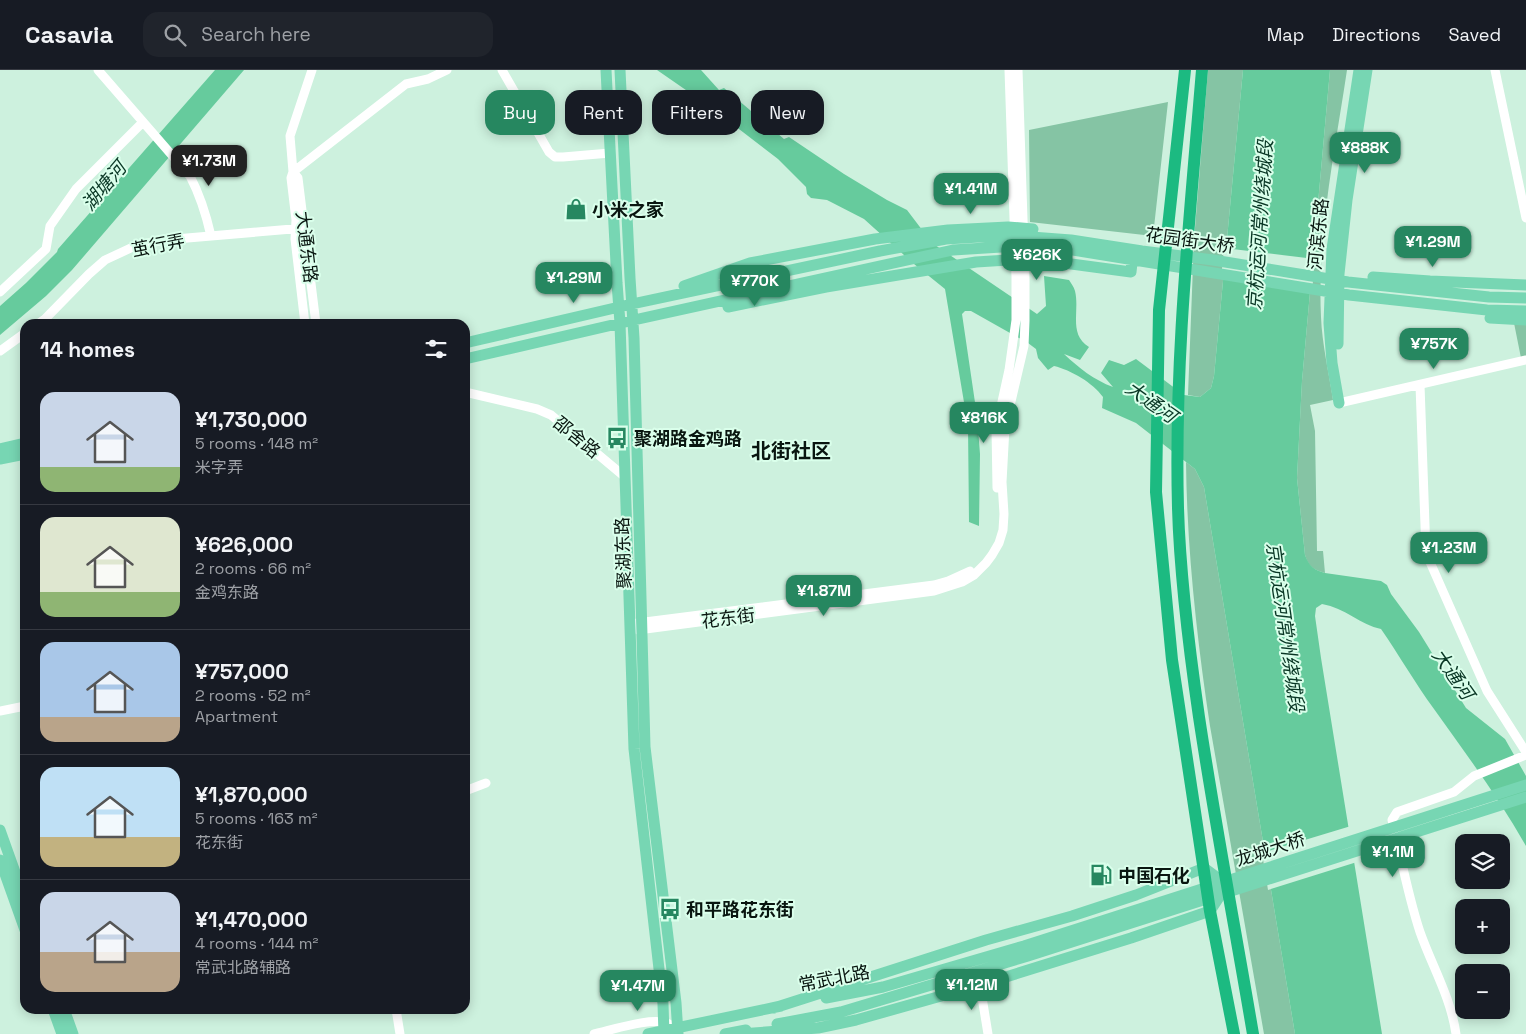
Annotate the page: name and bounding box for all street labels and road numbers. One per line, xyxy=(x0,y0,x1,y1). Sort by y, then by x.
street label: 河滨东路 xyxy=(1303,197,1333,271)
street label: 大通东路 xyxy=(291,210,323,284)
street label: 花园街大桥 xyxy=(1144,222,1236,258)
street label: 茧行弄 xyxy=(129,229,187,261)
street label: 邵舍路 xyxy=(549,411,605,463)
street label: 聚湖东路 xyxy=(610,517,636,589)
street label: 花东街 xyxy=(700,603,756,633)
street label: 龙城大桥 xyxy=(1232,827,1308,871)
street label: 常武北路 xyxy=(796,960,872,996)

